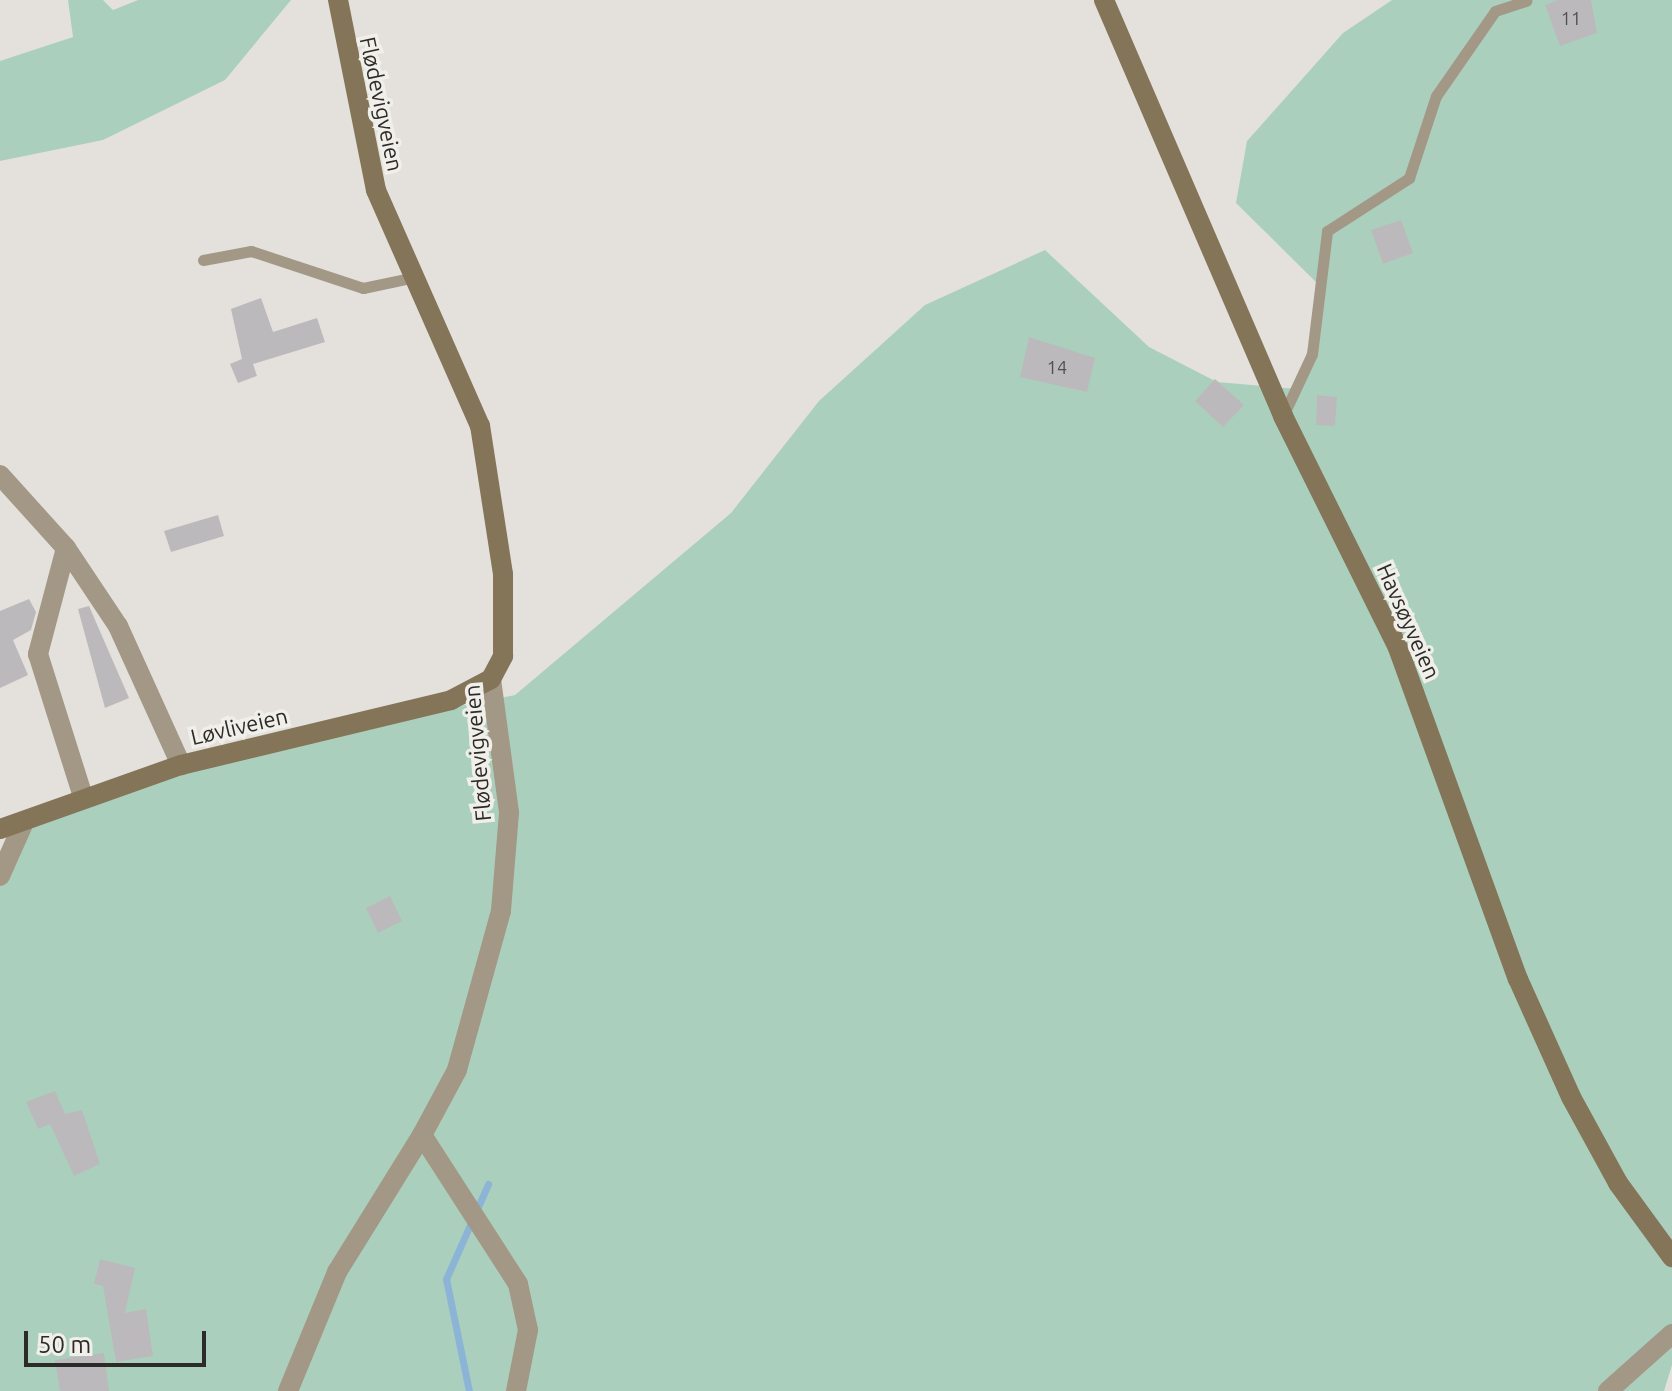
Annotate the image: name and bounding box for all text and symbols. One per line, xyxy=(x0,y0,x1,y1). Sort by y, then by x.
house number: 11 xyxy=(1561,7,1581,29)
street label: Flødevigveien xyxy=(355,34,409,174)
house number: 14 xyxy=(1047,356,1067,378)
street label: Havsøyveien xyxy=(1372,559,1446,683)
street label: Flødevigveien xyxy=(458,684,496,822)
street label: Løvliveien xyxy=(188,702,290,750)
scale bar xyxy=(28,1315,210,1365)
text: 50 m xyxy=(38,1331,91,1358)

